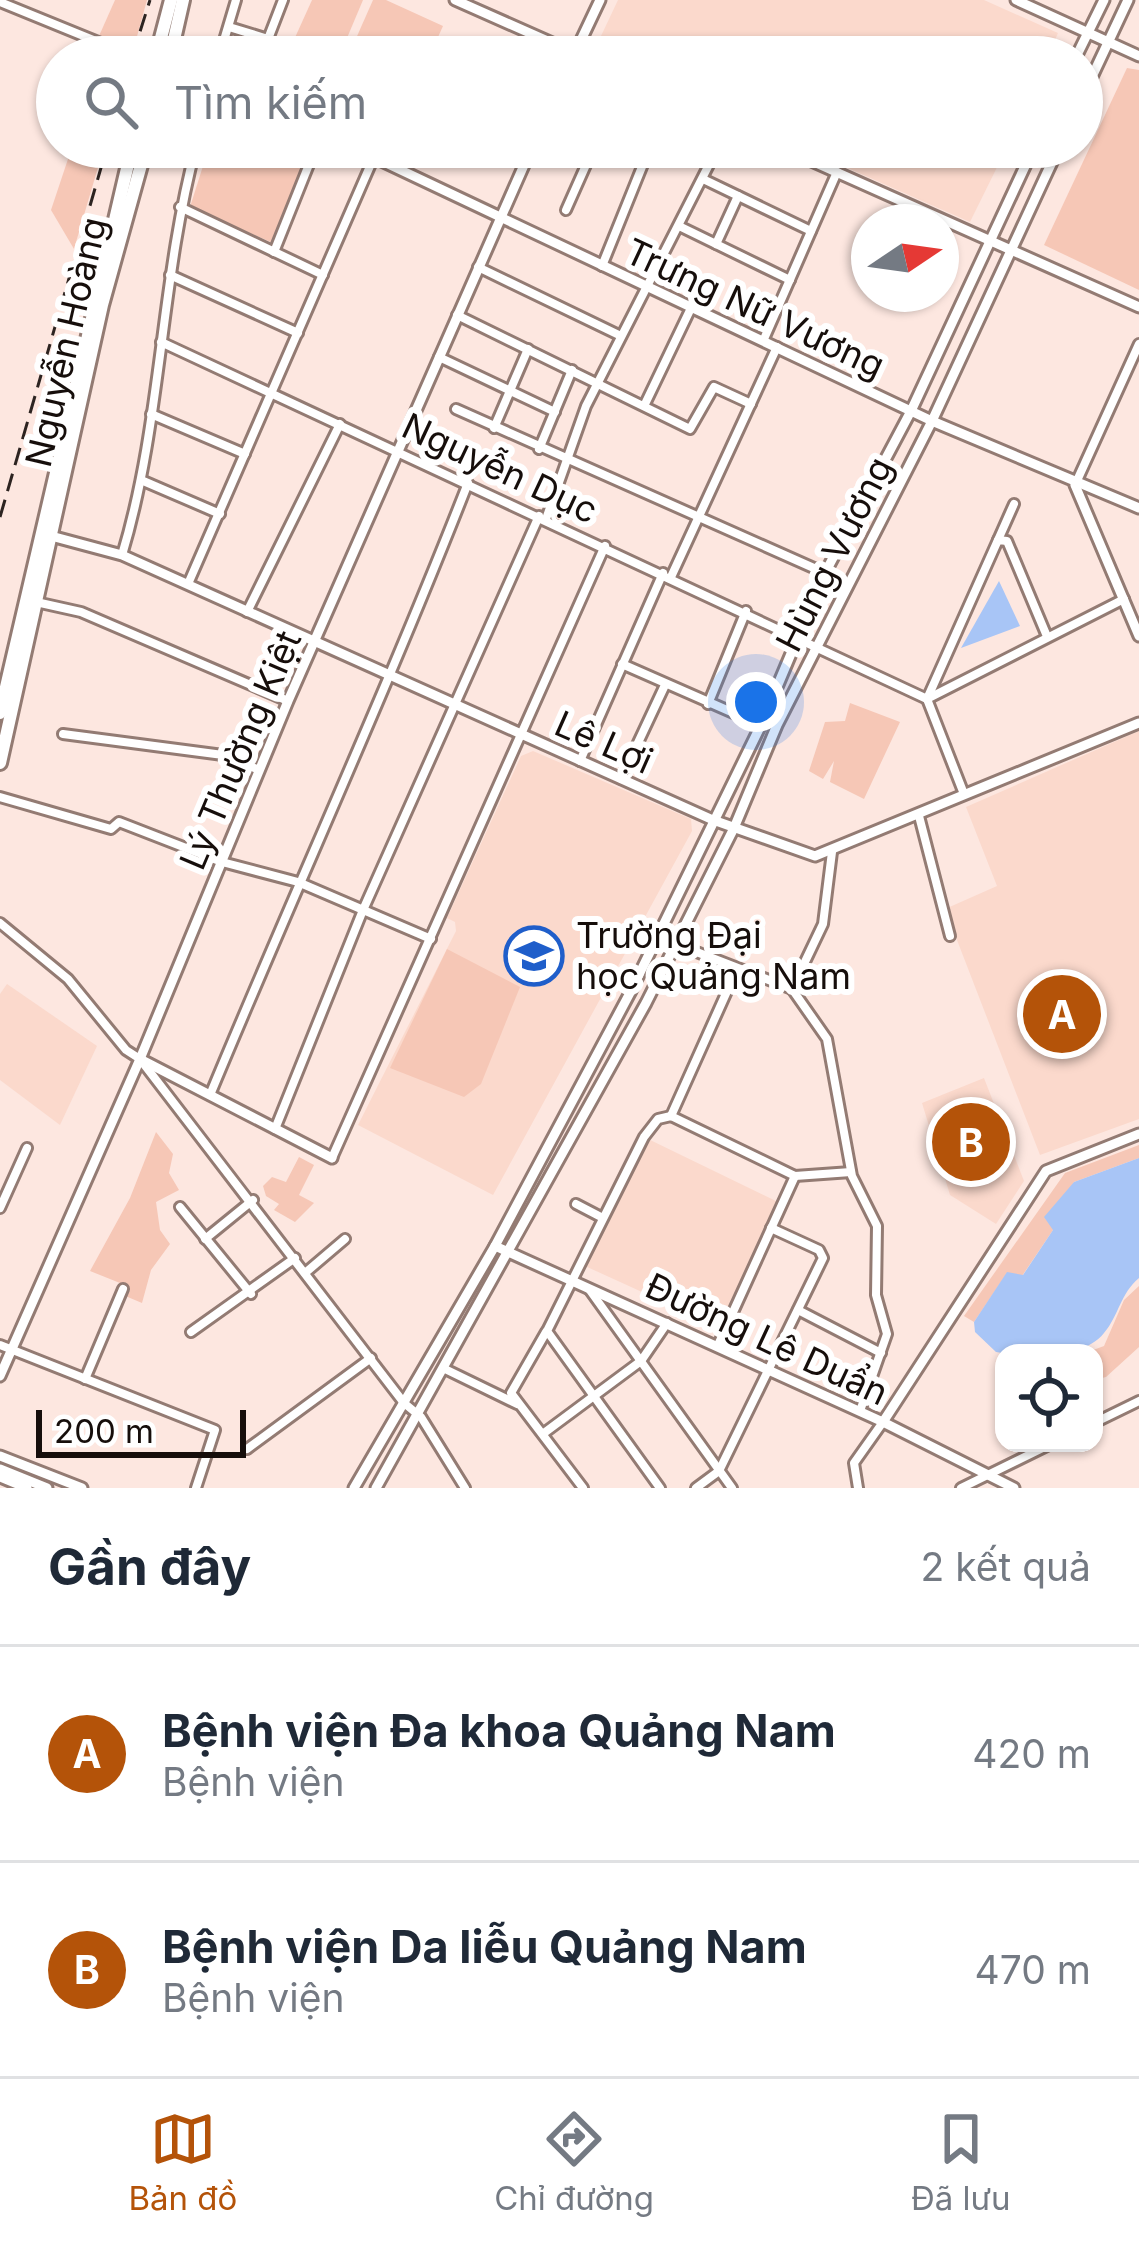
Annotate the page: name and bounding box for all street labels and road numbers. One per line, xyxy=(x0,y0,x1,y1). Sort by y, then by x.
street label: Nguyễn Hoàng xyxy=(16,213,116,471)
street label: Trưng Nữ Vương xyxy=(618,229,892,387)
street label: Nguyễn Dục xyxy=(395,404,605,532)
street label: Hùng Vương xyxy=(766,449,902,659)
street label: Lý Thường Kiệt xyxy=(170,624,310,876)
street label: Lê Lợi xyxy=(548,701,660,783)
street label: Đường Lê Duẩn xyxy=(639,1264,895,1414)

